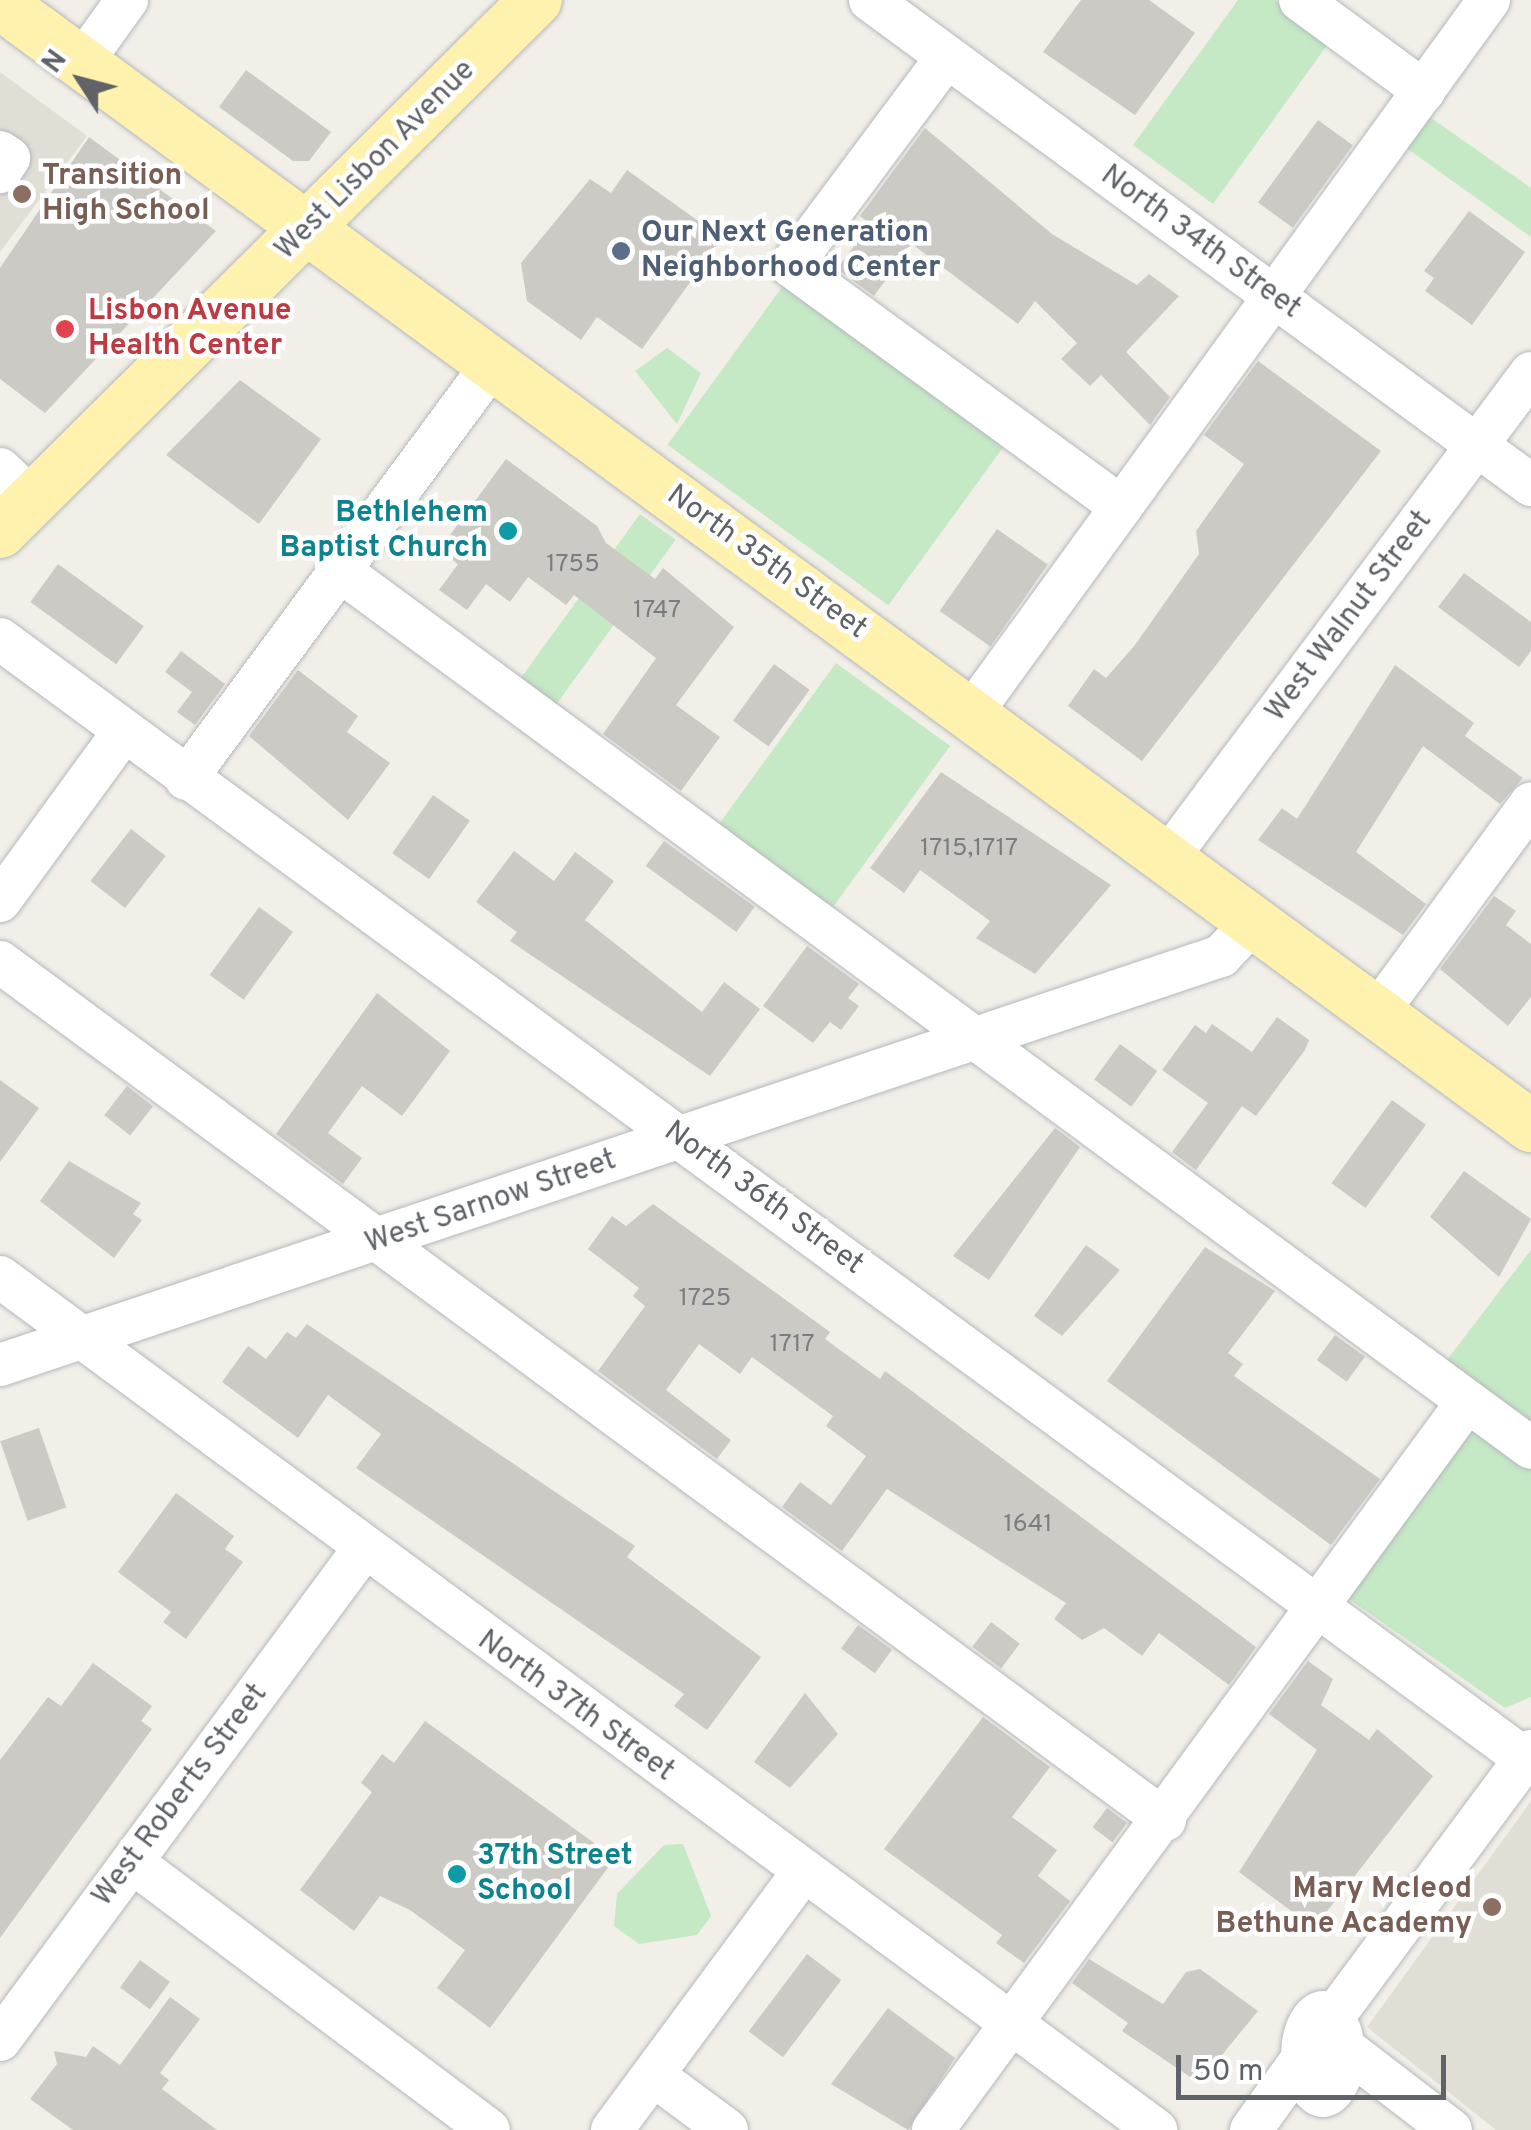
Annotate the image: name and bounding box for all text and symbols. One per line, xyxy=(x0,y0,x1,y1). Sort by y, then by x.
north arrow xyxy=(30,30,130,130)
text: N xyxy=(35,44,76,81)
street label: West Lisbon Avenue xyxy=(268,53,484,269)
street label: North 34th Street xyxy=(1093,158,1307,328)
place label: Transition High School xyxy=(42,159,210,230)
marker: Transition High School xyxy=(11,183,33,205)
place label: Our Next Generation Neighborhood Center xyxy=(641,216,941,286)
marker: Our Next Generation Neighborhood Center xyxy=(610,240,632,262)
place label: Lisbon Avenue Health Center xyxy=(88,294,293,364)
marker: Lisbon Avenue Health Center xyxy=(52,316,78,342)
street label: North 35th Street xyxy=(659,478,873,648)
place label: Bethlehem Baptist Church xyxy=(279,496,488,566)
street label: West Walnut Street xyxy=(1259,504,1441,730)
marker: Bethlehem Baptist Church xyxy=(497,520,519,542)
house number: 1755 xyxy=(546,550,600,580)
house number: 1747 xyxy=(633,596,681,626)
house number: 1715,1717 xyxy=(920,834,1018,864)
street label: North 36th Street xyxy=(656,1115,870,1283)
street label: West Sarnow Street xyxy=(361,1143,621,1263)
house number: 1725 xyxy=(679,1284,731,1314)
house number: 1717 xyxy=(770,1330,814,1360)
house number: 1641 xyxy=(1003,1510,1053,1540)
street label: North 37th Street xyxy=(470,1624,680,1790)
street label: West Roberts Street xyxy=(86,1678,276,1914)
place label: 37th Street School xyxy=(477,1839,633,1910)
marker: 37th Street School xyxy=(446,1863,468,1885)
place label: Mary Mcleod Bethune Academy xyxy=(1214,1872,1472,1942)
marker: Mary Mcleod Bethune Academy xyxy=(1481,1896,1503,1918)
scale bar xyxy=(1181,2035,1451,2097)
text: 50 m xyxy=(1193,2054,1263,2091)

